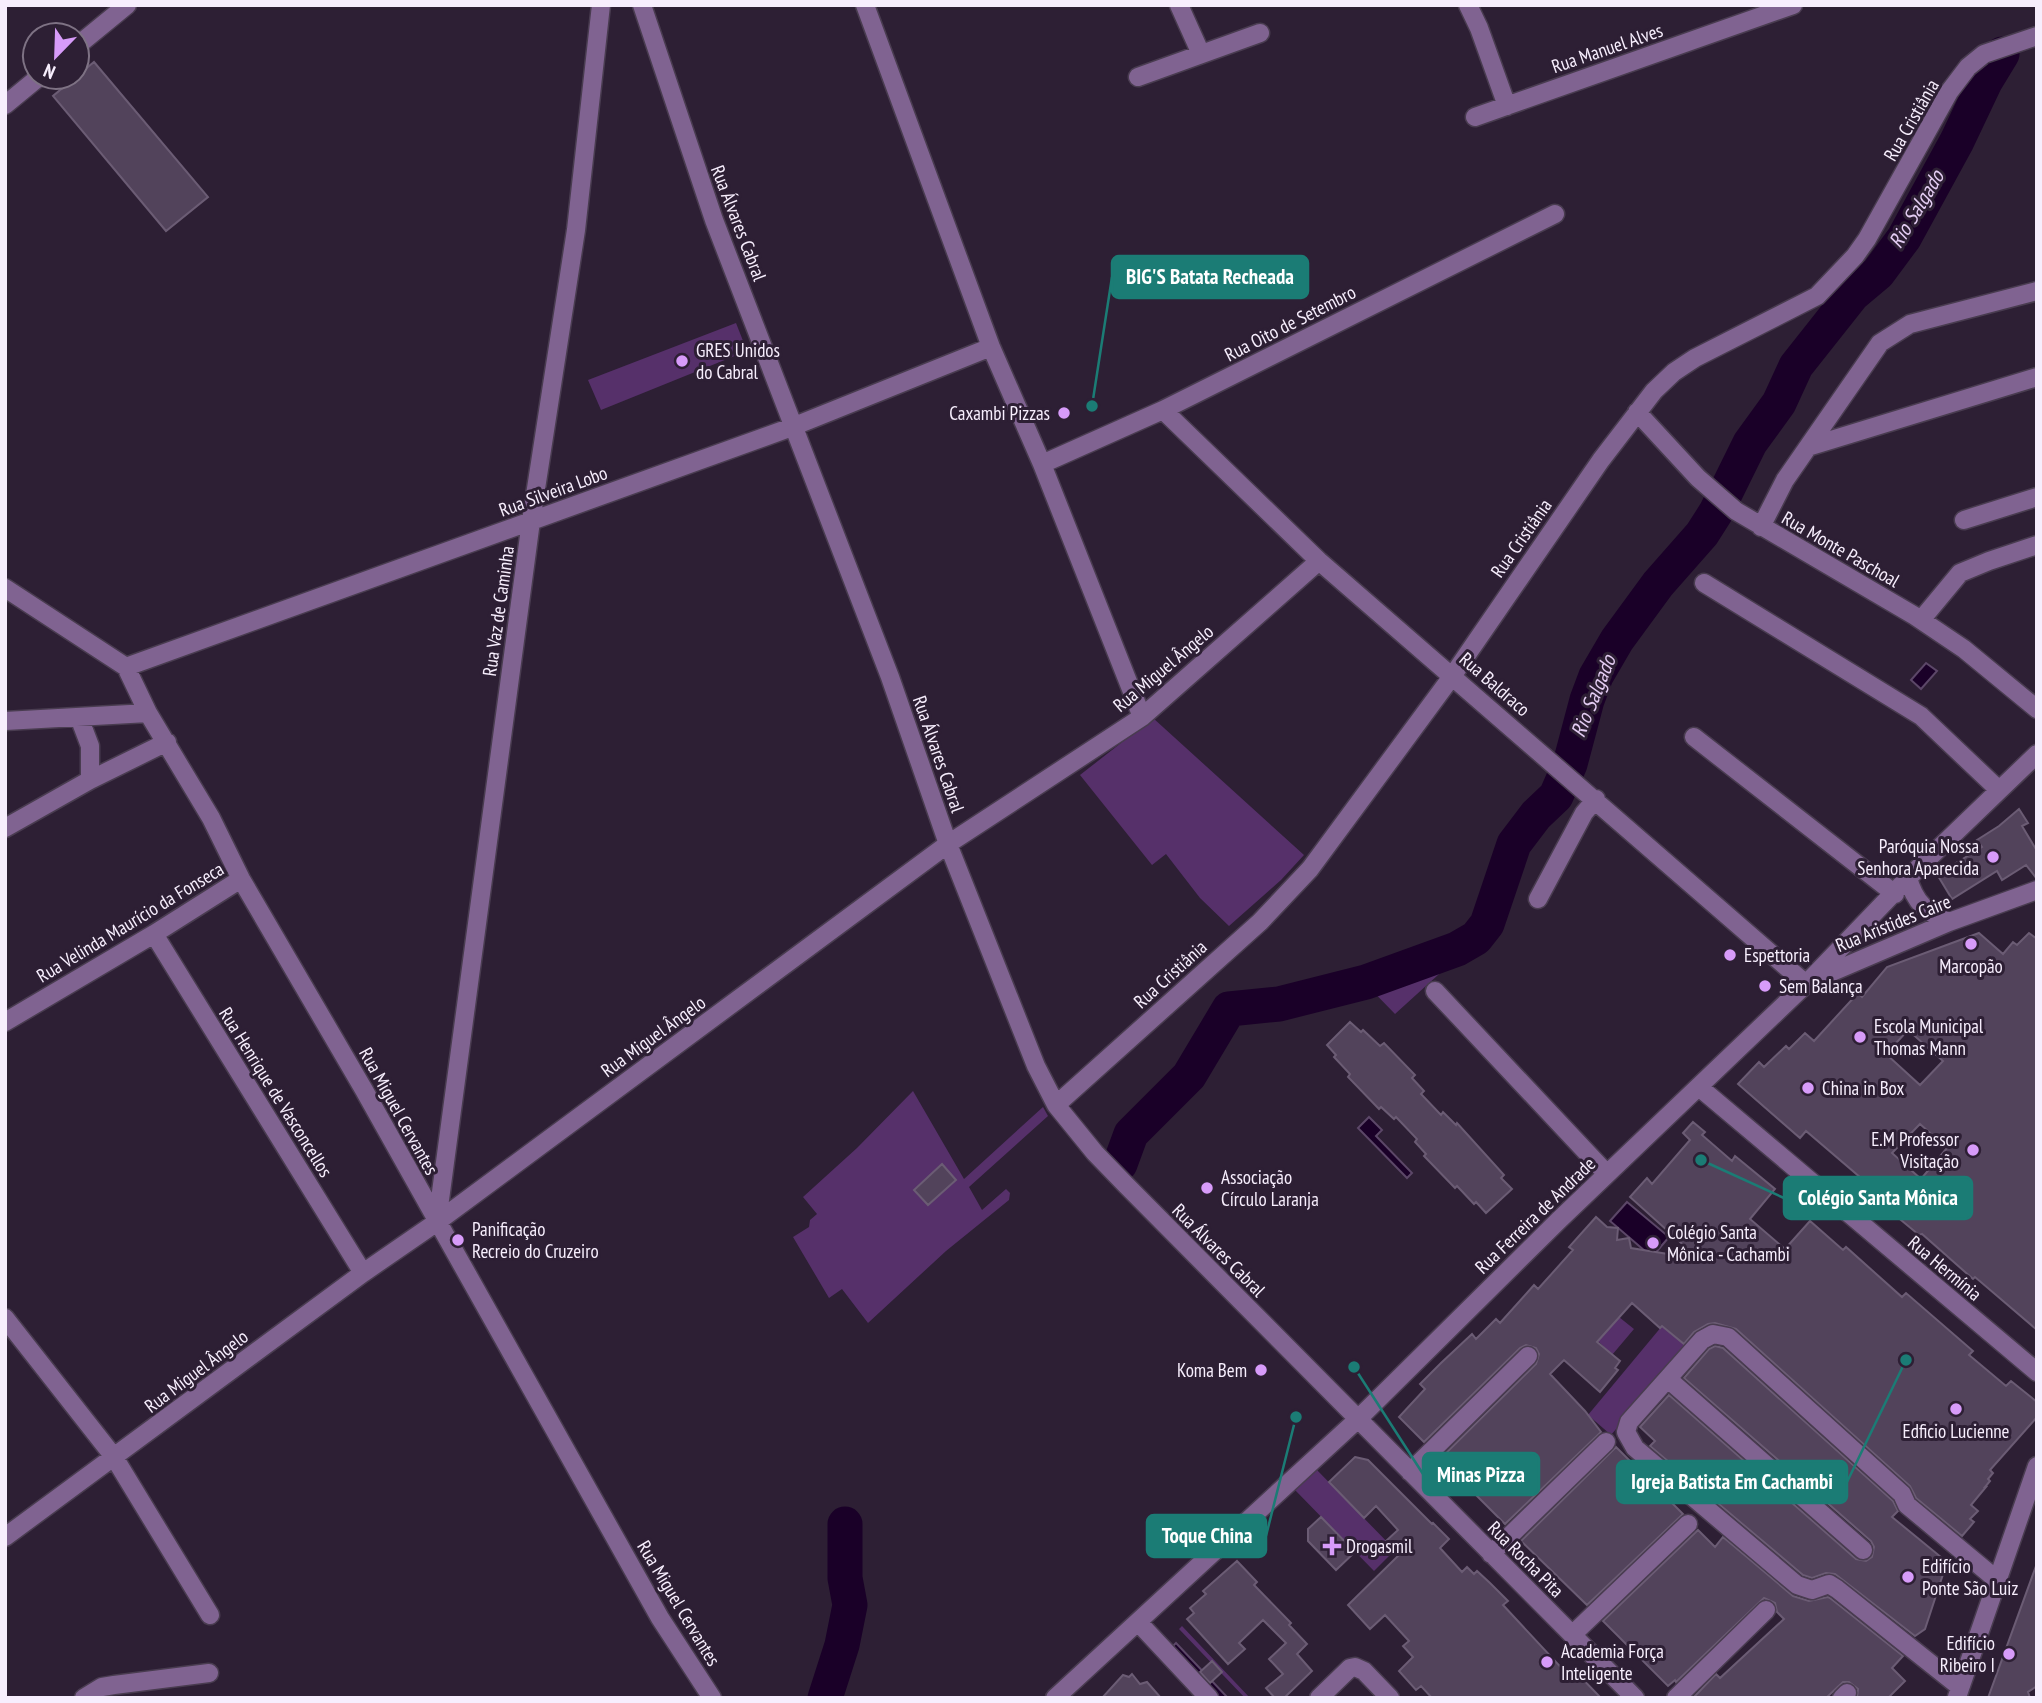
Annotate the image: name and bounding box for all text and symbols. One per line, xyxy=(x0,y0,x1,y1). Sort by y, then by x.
street label: Rua Manuel Alves xyxy=(1548,18,1666,78)
north arrow xyxy=(21,21,91,91)
text: N xyxy=(40,59,59,85)
street label: Rua Cristiânia xyxy=(1878,75,1944,165)
street label: Rua Álvares Cabral xyxy=(706,162,772,285)
water label: Rio Salgado xyxy=(1882,164,1951,253)
callout: BIG'S Batata Recheada xyxy=(1112,256,1308,298)
text: BIG'S Batata Recheada xyxy=(1126,263,1294,290)
street label: Rua Oito de Setembro xyxy=(1220,280,1360,366)
place label: GRES Unidos do Cabral xyxy=(696,338,780,384)
marker: GRES Unidos do Cabral xyxy=(674,353,690,369)
place label: Caxambi Pizzas xyxy=(949,401,1050,425)
marker: Caxambi Pizzas xyxy=(1056,405,1072,421)
street label: Rua Silveira Lobo xyxy=(496,460,610,522)
street label: Rua Cristiânia xyxy=(1485,494,1557,582)
street label: Rua Monte Paschoal xyxy=(1778,506,1905,593)
street label: Rua Vaz de Caminha xyxy=(477,544,519,678)
street label: Rua Miguel Ângelo xyxy=(1108,619,1218,717)
street label: Rua Baldraco xyxy=(1455,647,1535,721)
water label: Rio Salgado xyxy=(1564,649,1622,741)
street label: Rua Álvares Cabral xyxy=(908,692,970,816)
place label: Paróquia Nossa Senhora Aparecida xyxy=(1857,834,1979,880)
marker: Paróquia Nossa Senhora Aparecida xyxy=(1985,849,2001,865)
street label: Rua Velinda Maurício da Fonseca xyxy=(32,857,228,987)
street label: Rua Aristides Caire xyxy=(1832,889,1954,957)
street label: Rua Cristiânia xyxy=(1128,935,1212,1013)
marker: Marcopão xyxy=(1963,936,1979,952)
place label: Espettoria xyxy=(1744,943,1810,967)
marker: Espettoria xyxy=(1722,947,1738,963)
place label: Marcopão xyxy=(1939,954,2003,978)
place label: Sem Balança xyxy=(1779,974,1863,998)
marker: Sem Balança xyxy=(1757,978,1773,994)
street label: Rua Miguel Ângelo xyxy=(596,990,710,1082)
street label: Rua Henrique de Vasconcellos xyxy=(214,1003,338,1181)
place label: Escola Municipal Thomas Mann xyxy=(1874,1014,1984,1060)
marker: Escola Municipal Thomas Mann xyxy=(1852,1029,1868,1045)
street label: Rua Miguel Cervantes xyxy=(354,1043,444,1179)
place label: China in Box xyxy=(1822,1076,1904,1100)
marker: China in Box xyxy=(1800,1080,1816,1096)
place label: E.M Professor Visitação xyxy=(1871,1127,1960,1173)
marker: E.M Professor Visitação xyxy=(1965,1142,1981,1158)
street label: Rua Ferreira de Andrade xyxy=(1470,1151,1600,1278)
place label: Associação Círculo Laranja xyxy=(1221,1165,1319,1211)
callout: Colégio Santa Mônica xyxy=(1784,1177,1972,1219)
marker: Associação Círculo Laranja xyxy=(1199,1180,1215,1196)
text: Colégio Santa Mônica xyxy=(1798,1184,1958,1211)
street label: Rua Álvares Cabral xyxy=(1167,1198,1271,1302)
place label: Panificação Recreio do Cruzeiro xyxy=(472,1217,599,1263)
place label: Colégio Santa Mônica - Cachambi xyxy=(1667,1220,1790,1266)
street label: Rua Hermínia xyxy=(1903,1230,1987,1306)
marker: Panificação Recreio do Cruzeiro xyxy=(450,1232,466,1248)
marker: Colégio Santa Mônica - Cachambi xyxy=(1645,1235,1661,1251)
street label: Rua Miguel Ângelo xyxy=(139,1324,253,1418)
place label: Koma Bem xyxy=(1177,1358,1247,1382)
marker: Koma Bem xyxy=(1253,1362,1269,1378)
marker: Edficio Lucienne xyxy=(1948,1401,1964,1417)
place label: Edficio Lucienne xyxy=(1903,1419,2010,1443)
callout: Minas Pizza xyxy=(1423,1453,1539,1495)
text: Minas Pizza xyxy=(1437,1461,1525,1488)
callout: Igreja Batista Em Cachambi xyxy=(1617,1461,1847,1503)
text: Igreja Batista Em Cachambi xyxy=(1631,1468,1833,1495)
callout: Toque China xyxy=(1147,1515,1266,1557)
street label: Rua Rocha Pita xyxy=(1483,1516,1569,1602)
text: Toque China xyxy=(1162,1522,1253,1549)
place label: Drogasmil xyxy=(1346,1534,1413,1558)
street label: Rua Miguel Cervantes xyxy=(632,1536,726,1670)
marker: Drogasmil xyxy=(1324,1538,1340,1554)
place label: Edifício Ponte São Luiz xyxy=(1922,1554,2018,1600)
marker: Edifício Ponte São Luiz xyxy=(1900,1569,1916,1585)
place label: Edifício Ribeiro I xyxy=(1940,1631,1995,1677)
place label: Academia Força Inteligente xyxy=(1561,1639,1664,1685)
marker: Edifício Ribeiro I xyxy=(2001,1646,2017,1662)
marker: Academia Força Inteligente xyxy=(1539,1654,1555,1670)

